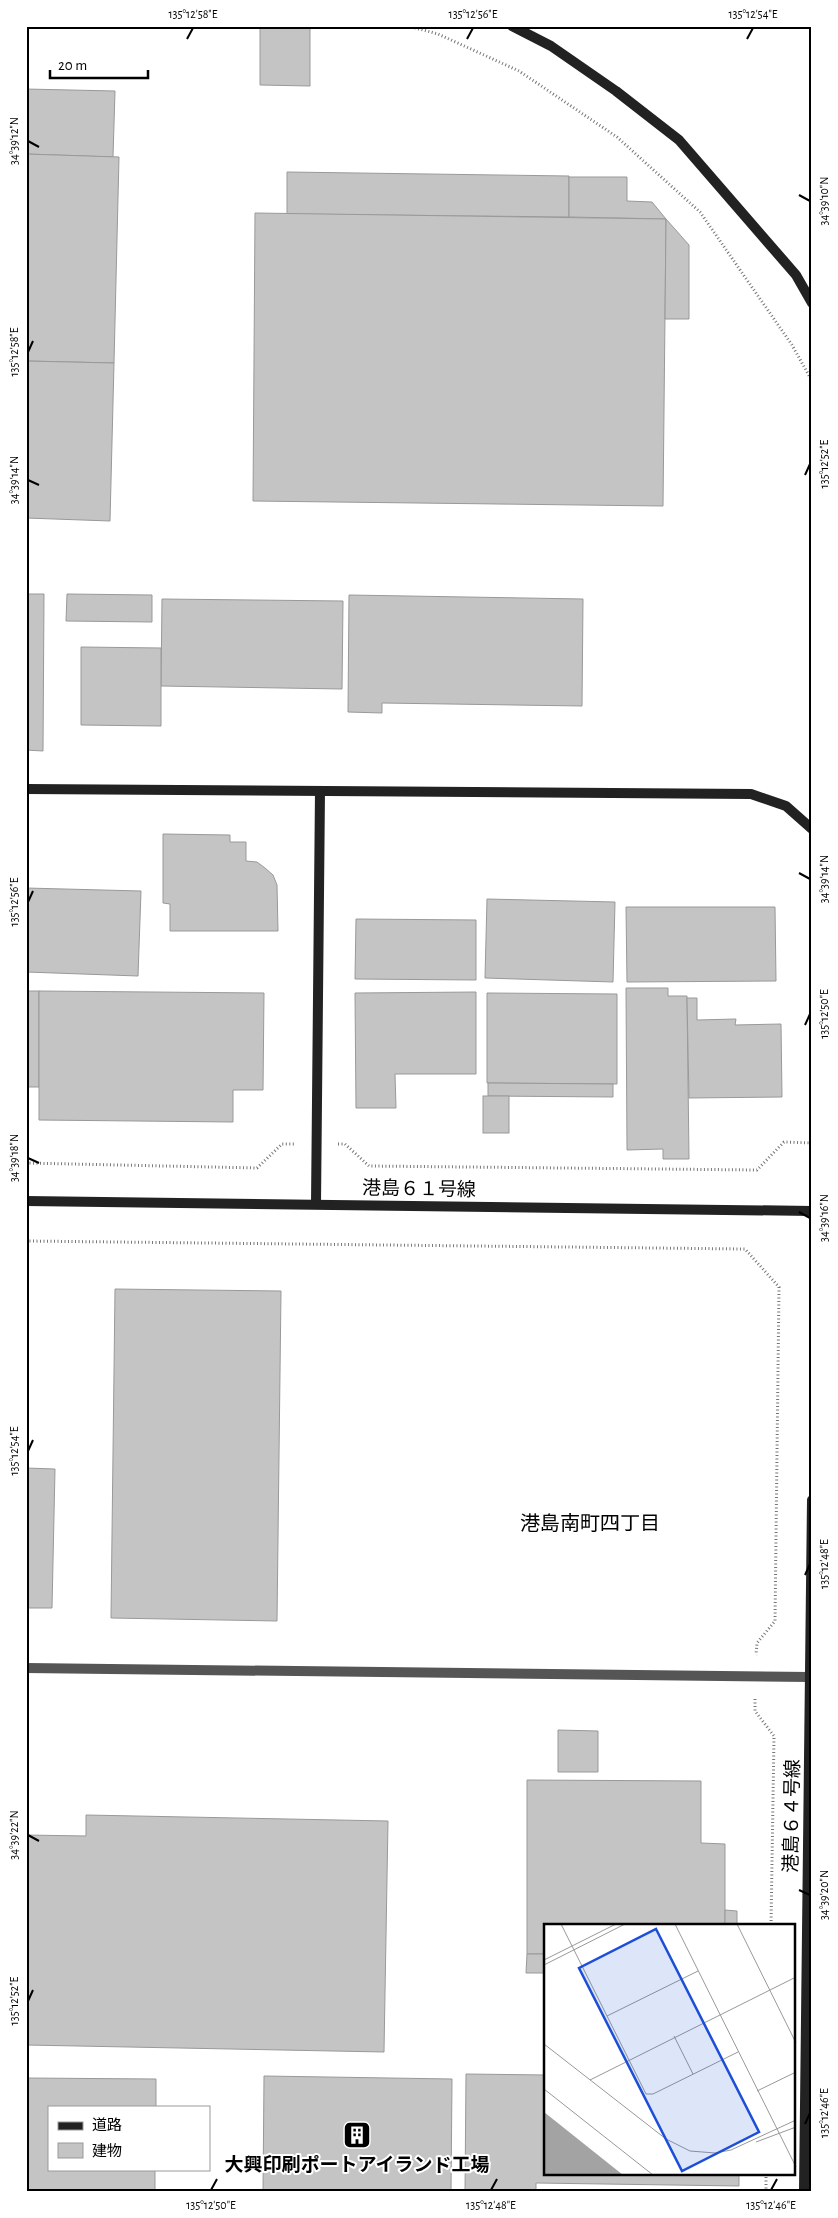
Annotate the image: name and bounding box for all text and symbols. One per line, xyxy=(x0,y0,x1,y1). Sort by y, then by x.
text: 135°12'58"E xyxy=(168,8,218,20)
text: 135°12'56"E xyxy=(449,8,498,20)
text: 135°12'54"E xyxy=(728,8,778,20)
scale bar xyxy=(50,48,148,80)
text: 20 m xyxy=(58,58,87,73)
text: 34°39'12"N xyxy=(8,117,20,165)
text: 34°39'10"N xyxy=(818,177,830,225)
text: 135°12'58"E xyxy=(8,327,20,377)
text: 135°12'52"E xyxy=(818,439,830,488)
text: 34°39'14"N xyxy=(8,456,20,504)
text: 34°39'14"N xyxy=(818,855,830,903)
text: 135°12'56"E xyxy=(8,877,20,926)
text: 135°12'50"E xyxy=(818,989,830,1039)
text: 34°39'18"N xyxy=(8,1134,20,1182)
street label: 港島６１号線 xyxy=(362,1177,476,1200)
text: 34°39'16"N xyxy=(818,1194,830,1242)
text: 135°12'54"E xyxy=(8,1426,20,1476)
district label: 港島南町四丁目 xyxy=(520,1513,660,1534)
text: 135°12'48"E xyxy=(818,1539,830,1589)
street label: 港島６４号線 xyxy=(780,1759,803,1873)
text: 34°39'22"N xyxy=(8,1810,20,1860)
text: 34°39'20"N xyxy=(818,1870,830,1920)
inset map xyxy=(544,1924,796,2176)
text: 135°12'52"E xyxy=(8,1976,20,2025)
text: 135°12'46"E xyxy=(818,2088,830,2138)
legend xyxy=(48,2106,210,2170)
text: 道路 xyxy=(92,2117,122,2133)
building icon: 大興印刷ポートアイランド工場 xyxy=(342,2120,372,2150)
text: 建物 xyxy=(92,2143,122,2159)
place label: 大興印刷ポートアイランド工場 xyxy=(224,2154,490,2175)
text: 135°12'50"E xyxy=(186,2199,236,2211)
text: 135°12'48"E xyxy=(466,2199,516,2211)
text: 135°12'46"E xyxy=(746,2199,796,2211)

